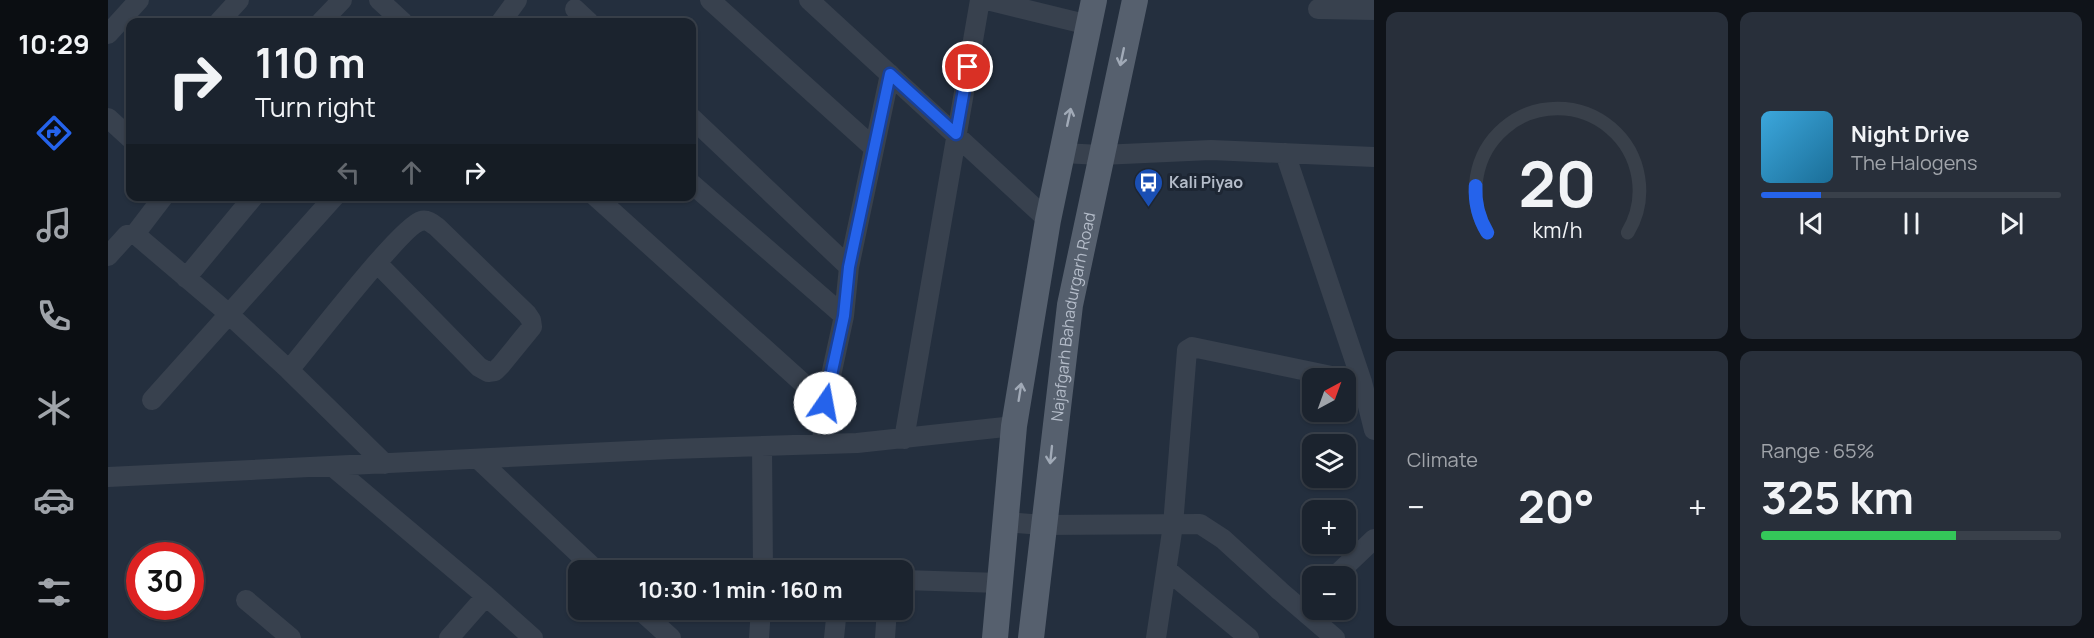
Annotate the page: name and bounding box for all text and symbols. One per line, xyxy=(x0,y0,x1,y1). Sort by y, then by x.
text: 10:29 xyxy=(18,25,90,62)
text: 110 m xyxy=(255,33,366,91)
pin xyxy=(942,41,993,92)
icon: right xyxy=(156,42,234,120)
one-way arrow xyxy=(1116,47,1127,66)
icon: arrive xyxy=(951,50,984,83)
text: Turn right xyxy=(255,88,376,125)
one-way arrow xyxy=(1064,108,1076,127)
icon: directions xyxy=(33,112,75,154)
text: Night Drive xyxy=(1851,119,1970,149)
text: 20 xyxy=(1518,140,1596,226)
text: The Halogens xyxy=(1851,149,1977,176)
icon: left xyxy=(332,156,365,189)
icon: ahead xyxy=(395,156,428,189)
icon: right xyxy=(458,156,491,189)
bus stop icon: Kali Piyao xyxy=(1132,166,1164,208)
place label: Kali Piyao xyxy=(1169,171,1243,193)
icon: music xyxy=(33,204,75,246)
icon: previous xyxy=(1795,207,1828,240)
icon: pause xyxy=(1895,207,1928,240)
icon: next xyxy=(1995,207,2028,240)
street label: Najafgarh Bahadurgarh Road xyxy=(1045,210,1100,423)
text: km/h xyxy=(1532,215,1582,244)
icon: phone xyxy=(33,295,75,337)
north arrow xyxy=(1302,368,1356,422)
map controls xyxy=(1302,368,1356,620)
position arrow xyxy=(793,371,857,435)
one-way arrow xyxy=(1014,382,1025,402)
icon: climate xyxy=(33,387,75,429)
button: layers xyxy=(1302,434,1356,488)
text: Range · 65% xyxy=(1761,437,1875,464)
one-way arrow xyxy=(1045,445,1056,465)
text: Climate xyxy=(1407,446,1478,473)
text: 325 km xyxy=(1761,466,1914,528)
text: 20° xyxy=(1518,475,1595,537)
icon: car xyxy=(33,479,75,521)
text: − xyxy=(1407,484,1425,529)
text: + xyxy=(1688,484,1707,529)
button: + xyxy=(1302,500,1356,554)
speed limit sign: 30 xyxy=(126,542,204,620)
button: − xyxy=(1302,566,1356,620)
icon: filters xyxy=(33,571,75,613)
text: 10:30 · 1 min · 160 m xyxy=(639,575,842,605)

